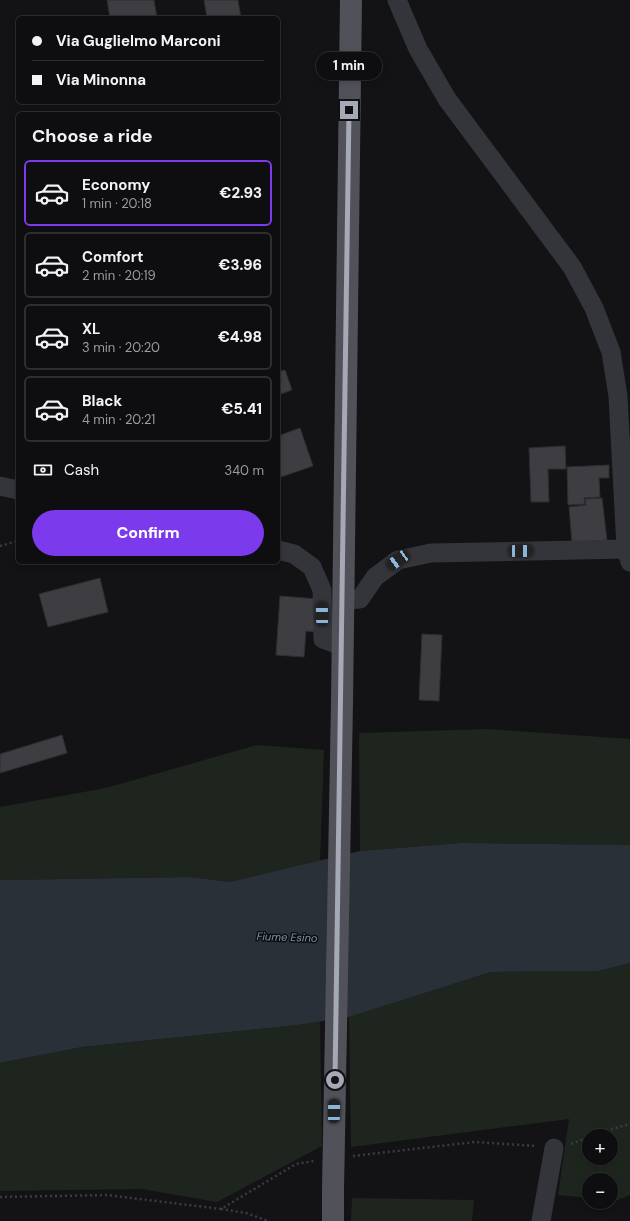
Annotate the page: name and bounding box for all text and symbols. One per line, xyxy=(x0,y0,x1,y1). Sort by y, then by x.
text: Via Guglielmo Marconi xyxy=(56,31,221,51)
callout: 1 min xyxy=(316,52,382,80)
text: 1 min xyxy=(333,57,365,74)
text: Via Minonna xyxy=(56,70,146,90)
route end xyxy=(340,101,358,119)
text: Choose a ride xyxy=(32,124,153,148)
icon: car xyxy=(34,175,70,211)
text: Economy xyxy=(82,175,150,195)
text: €2.93 xyxy=(220,183,262,203)
text: 1 min · 20:18 xyxy=(82,195,152,212)
icon: car xyxy=(34,247,70,283)
text: Comfort xyxy=(82,247,143,267)
text: €3.96 xyxy=(219,255,262,275)
text: 2 min · 20:19 xyxy=(82,267,156,284)
icon: car xyxy=(34,319,70,355)
text: XL xyxy=(82,319,100,339)
text: €4.98 xyxy=(218,327,262,347)
text: 3 min · 20:20 xyxy=(82,339,160,356)
icon: car xyxy=(34,391,70,427)
text: Black xyxy=(82,391,122,411)
text: €5.41 xyxy=(222,399,262,419)
text: 4 min · 20:21 xyxy=(82,411,155,428)
icon: cash xyxy=(32,459,54,481)
text: Cash xyxy=(64,460,99,480)
text: 340 m xyxy=(224,462,264,479)
button: Confirm xyxy=(32,510,264,556)
car xyxy=(509,545,533,557)
car xyxy=(385,548,411,572)
car xyxy=(316,602,328,626)
water label: Fiume Esino xyxy=(256,929,318,945)
route start xyxy=(326,1071,344,1089)
car xyxy=(328,1099,340,1123)
map controls xyxy=(582,1129,618,1209)
button: + xyxy=(582,1129,618,1165)
button: − xyxy=(582,1173,618,1209)

